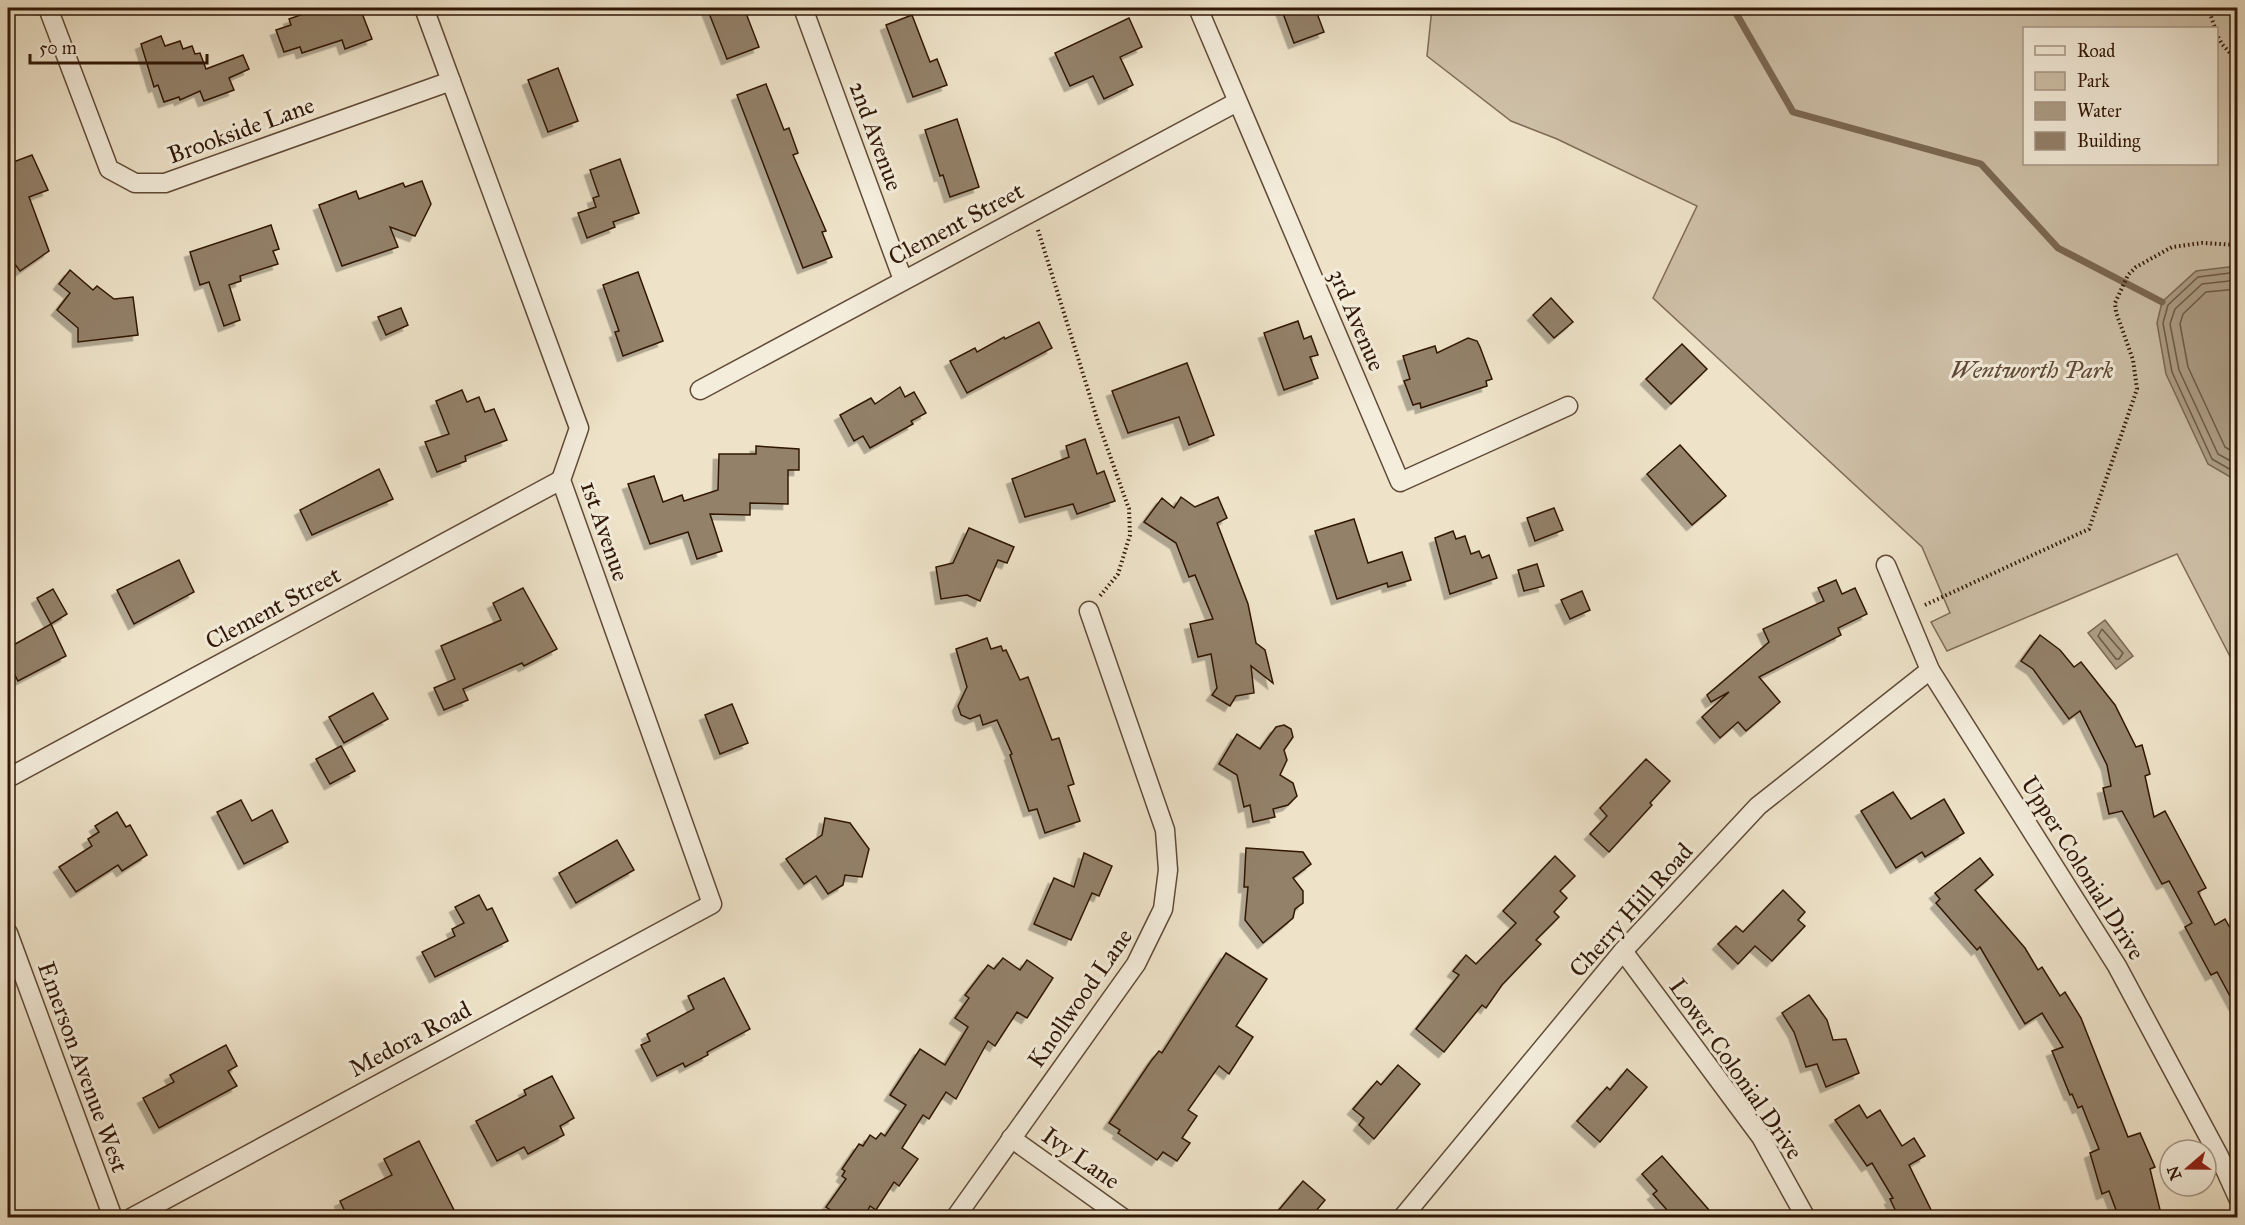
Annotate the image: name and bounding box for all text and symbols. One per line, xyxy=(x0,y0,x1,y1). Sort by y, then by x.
scale bar xyxy=(30,27,207,65)
legend xyxy=(2023,27,2218,165)
text: 50 m xyxy=(39,37,77,59)
text: Road xyxy=(2077,40,2115,62)
text: Park xyxy=(2077,70,2110,92)
street label: 2nd Avenue xyxy=(842,77,910,195)
street label: Brookside Lane xyxy=(164,90,318,170)
text: Water xyxy=(2077,100,2122,122)
text: Building xyxy=(2077,130,2141,153)
street label: Clement Street xyxy=(883,176,1029,272)
street label: 3rd Avenue xyxy=(1322,265,1392,375)
park label: Wentworth Park xyxy=(1950,355,2114,385)
street label: 1st Avenue xyxy=(574,477,636,585)
street label: Clement Street xyxy=(200,560,346,656)
street label: Upper Colonial Drive xyxy=(2014,771,2152,965)
street label: Cherry Hill Road xyxy=(1563,837,1699,983)
street label: Knollwood Lane xyxy=(1021,923,1139,1073)
street label: Emerson Avenue West xyxy=(31,958,135,1177)
street label: Lower Colonial Drive xyxy=(1662,973,1810,1165)
street label: Medora Road xyxy=(344,994,476,1084)
street label: Ivy Lane xyxy=(1036,1120,1126,1196)
north arrow xyxy=(2158,1138,2218,1198)
text: N xyxy=(2163,1163,2186,1183)

